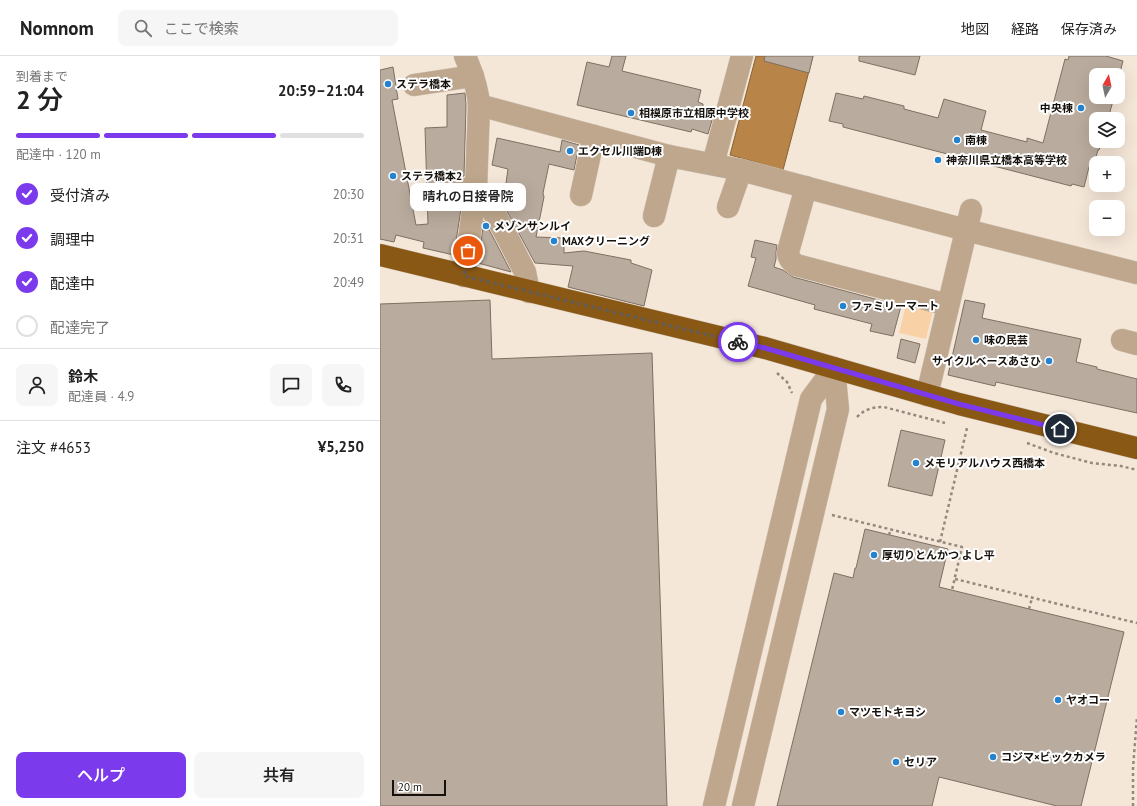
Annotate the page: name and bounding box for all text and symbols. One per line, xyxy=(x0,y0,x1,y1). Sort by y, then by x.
search box xyxy=(118,10,398,46)
text: Nomnom xyxy=(20,16,94,40)
icon: search xyxy=(132,17,154,39)
text: ここで検索 xyxy=(164,19,239,38)
text: 地図 xyxy=(961,20,989,38)
text: 経路 xyxy=(1011,20,1039,38)
text: 保存済み xyxy=(1061,20,1117,38)
text: 到着まで xyxy=(16,68,68,85)
north arrow xyxy=(1089,68,1125,104)
map controls xyxy=(1089,68,1125,236)
place label: ステラ橋本 xyxy=(396,77,451,91)
marker: ステラ橋本 xyxy=(383,79,393,89)
text: 20:59–21:04 xyxy=(278,81,364,100)
text: 2 分 xyxy=(16,83,63,116)
place label: 中央棟 xyxy=(1040,101,1073,115)
marker: 中央棟 xyxy=(1076,103,1086,113)
place label: 相模原市立相原中学校 xyxy=(639,106,749,120)
marker: 相模原市立相原中学校 xyxy=(626,108,636,118)
button: layers xyxy=(1089,112,1125,148)
place label: 南棟 xyxy=(965,133,987,147)
marker: 南棟 xyxy=(952,135,962,145)
place label: エクセル川端D棟 xyxy=(578,144,662,158)
text: 配達中 · 120 m xyxy=(16,146,101,163)
marker: エクセル川端D棟 xyxy=(565,146,575,156)
place label: 神奈川県立橋本高等学校 xyxy=(946,153,1067,167)
marker: 神奈川県立橋本高等学校 xyxy=(933,155,943,165)
button: + xyxy=(1089,156,1125,192)
place label: ステラ橋本2 xyxy=(401,169,462,183)
marker: ステラ橋本2 xyxy=(388,171,398,181)
icon: check xyxy=(16,183,38,205)
callout: 晴れの日接骨院 xyxy=(410,183,526,211)
text: 受付済み xyxy=(50,186,110,205)
text: 20:30 xyxy=(333,186,364,203)
text: 晴れの日接骨院 xyxy=(422,188,514,205)
button: − xyxy=(1089,200,1125,236)
place label: メゾンサンルイ xyxy=(494,219,571,233)
marker: メゾンサンルイ xyxy=(481,221,491,231)
icon: check xyxy=(16,227,38,249)
text: 調理中 xyxy=(50,230,95,249)
text: 20:31 xyxy=(333,230,364,247)
pin xyxy=(451,234,485,268)
place label: MAXクリーニング xyxy=(562,234,650,248)
marker: MAXクリーニング xyxy=(549,236,559,246)
icon: bag xyxy=(457,240,479,262)
icon: check xyxy=(16,271,38,293)
text: 配達中 xyxy=(50,274,95,293)
text: 20:49 xyxy=(333,274,364,291)
place label: ファミリーマート xyxy=(851,299,939,313)
marker: ファミリーマート xyxy=(838,301,848,311)
text: 配達完了 xyxy=(50,318,110,337)
courier xyxy=(718,322,758,362)
icon: bike xyxy=(727,331,749,353)
place label: 味の民芸 xyxy=(984,333,1028,347)
marker: 味の民芸 xyxy=(971,335,981,345)
place label: サイクルベースあさひ xyxy=(932,354,1041,368)
marker: サイクルベースあさひ xyxy=(1044,356,1054,366)
button: person xyxy=(16,364,58,406)
button: chat xyxy=(270,364,312,406)
button: phone xyxy=(322,364,364,406)
text: 鈴木 xyxy=(68,367,98,386)
text: 配達員 · 4.9 xyxy=(68,388,134,405)
pin xyxy=(1043,412,1077,446)
icon: home xyxy=(1049,418,1071,440)
text: ¥5,250 xyxy=(318,437,364,456)
text: 注文 #4653 xyxy=(16,438,91,457)
place label: メモリアルハウス西橋本 xyxy=(924,456,1045,470)
marker: メモリアルハウス西橋本 xyxy=(911,458,921,468)
place label: 厚切りとんかつ よし平 xyxy=(882,548,995,562)
marker: 厚切りとんかつ よし平 xyxy=(869,550,879,560)
place label: ヤオコー xyxy=(1066,693,1110,707)
marker: ヤオコー xyxy=(1053,695,1063,705)
place label: マツモトキヨシ xyxy=(849,705,926,719)
marker: マツモトキヨシ xyxy=(836,707,846,717)
place label: コジマ×ビックカメラ xyxy=(1001,750,1106,764)
button: ヘルプ xyxy=(16,752,186,798)
button: 共有 xyxy=(194,752,364,798)
marker: コジマ×ビックカメラ xyxy=(988,752,998,762)
place label: セリア xyxy=(904,755,937,769)
marker: セリア xyxy=(891,757,901,767)
scale bar xyxy=(392,778,446,797)
text: 20 m xyxy=(398,780,422,794)

